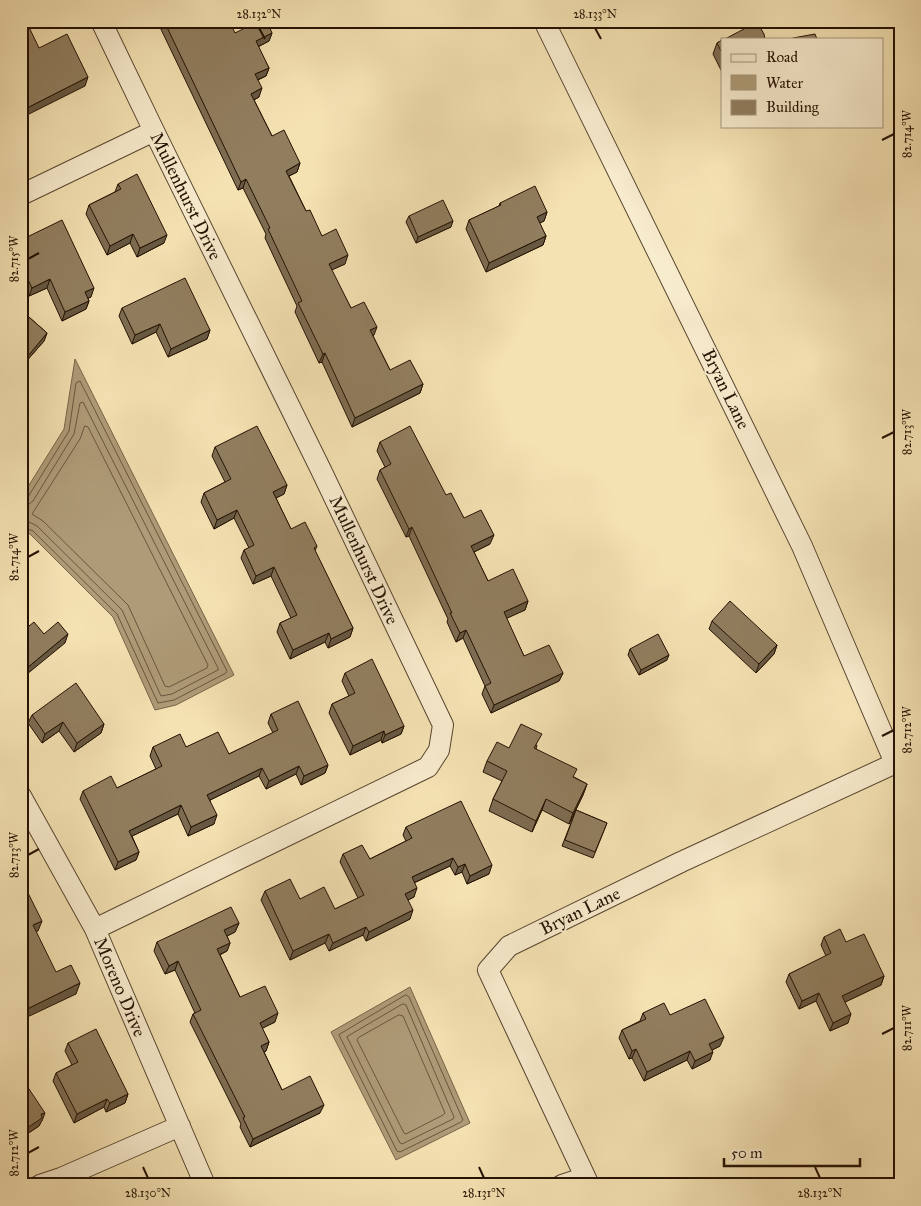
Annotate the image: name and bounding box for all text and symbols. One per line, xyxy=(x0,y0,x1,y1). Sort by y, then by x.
text: 28.132°N xyxy=(237,7,281,21)
text: 28.133°N xyxy=(573,7,617,21)
legend xyxy=(721,38,884,128)
text: Road xyxy=(766,48,798,66)
text: Water xyxy=(766,74,803,92)
text: Building xyxy=(766,98,820,116)
text: 82.714°W xyxy=(900,109,914,158)
street label: Mullenhurst Drive xyxy=(146,128,226,264)
text: 82.715°W xyxy=(7,235,21,282)
street label: Bryan Lane xyxy=(697,345,755,433)
text: 82.713°W xyxy=(900,408,914,455)
street label: Mullenhurst Drive xyxy=(325,492,403,628)
text: 82.714°W xyxy=(7,532,21,581)
text: 82.712°W xyxy=(900,706,914,754)
text: 82.713°W xyxy=(7,831,21,878)
street label: Bryan Lane xyxy=(536,882,624,940)
street label: Moreno Drive xyxy=(89,934,151,1040)
text: 82.711°W xyxy=(900,1004,914,1051)
text: 82.712°W xyxy=(7,1129,21,1177)
scale bar xyxy=(724,1136,860,1168)
text: 50 m xyxy=(731,1144,763,1162)
text: 28.130°N xyxy=(125,1186,171,1200)
text: 28.131°N xyxy=(462,1186,506,1200)
text: 28.132°N xyxy=(798,1186,842,1200)

